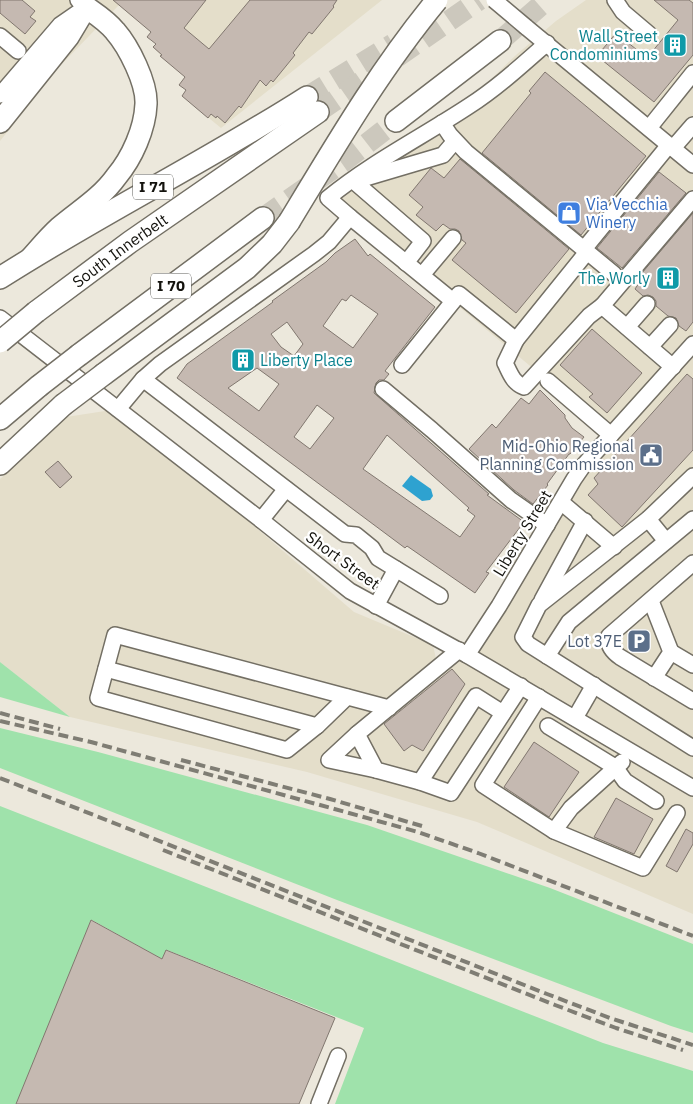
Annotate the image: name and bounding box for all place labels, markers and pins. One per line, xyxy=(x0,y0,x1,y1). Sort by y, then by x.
place label: Wall Street Condominiums xyxy=(550,26,658,64)
building icon: Wall Street Condominiums xyxy=(662,32,688,58)
place label: Via Vecchia Winery xyxy=(586,194,668,232)
shop icon: Via Vecchia Winery xyxy=(556,200,582,226)
building icon: The Worly xyxy=(655,265,681,291)
place label: The Worly xyxy=(578,268,650,288)
building icon: Liberty Place xyxy=(230,347,256,373)
place label: Liberty Place xyxy=(260,350,353,370)
place label: Mid-Ohio Regional Planning Commission xyxy=(480,436,634,474)
public building icon: Mid-Ohio Regional Planning Commission xyxy=(638,442,664,468)
parking icon: Lot 37E xyxy=(626,628,652,654)
place label: Lot 37E xyxy=(567,631,622,651)

